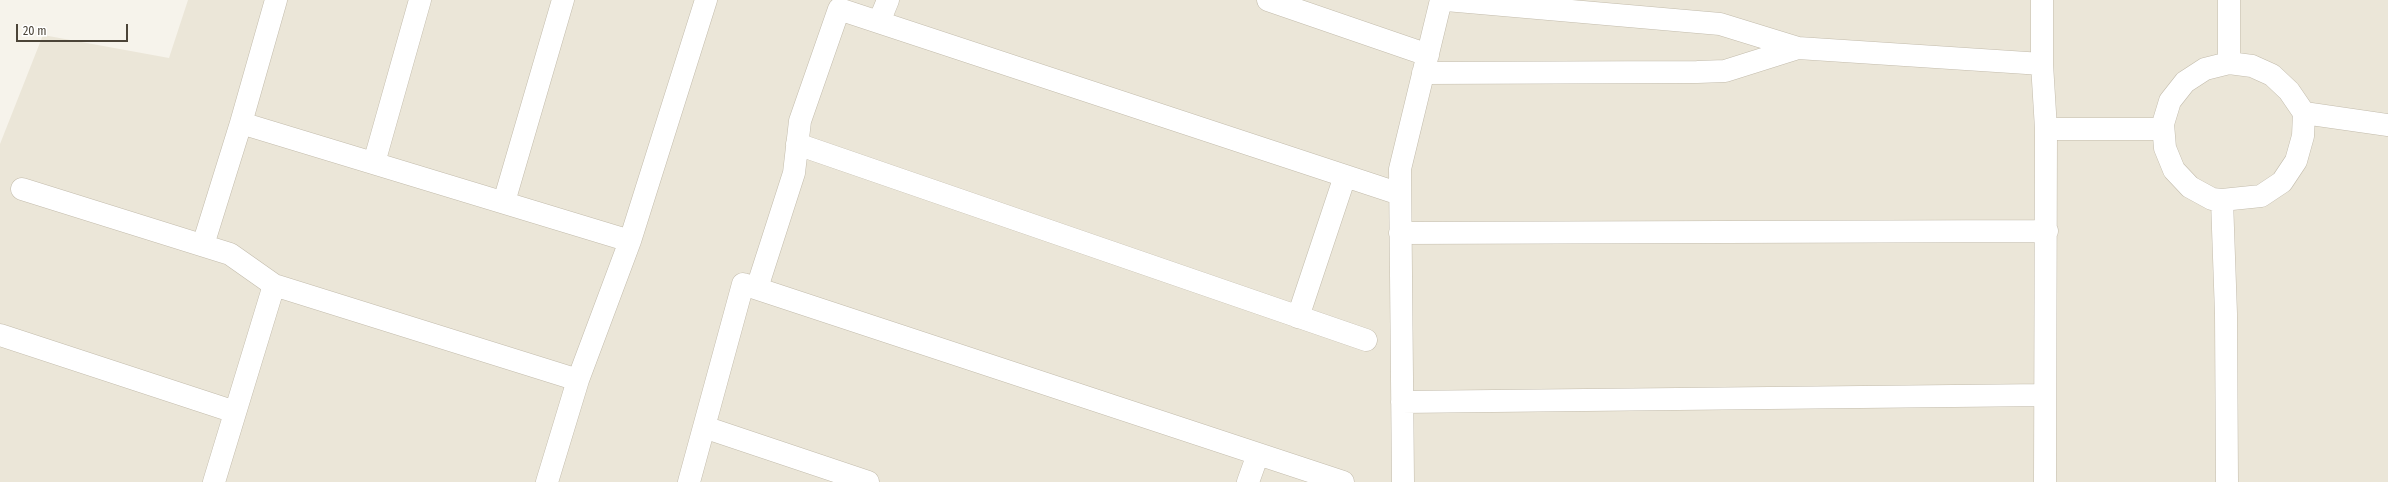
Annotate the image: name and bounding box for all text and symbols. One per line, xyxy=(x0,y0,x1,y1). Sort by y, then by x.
scale bar xyxy=(18,16,130,42)
text: 20 m xyxy=(23,24,47,38)

